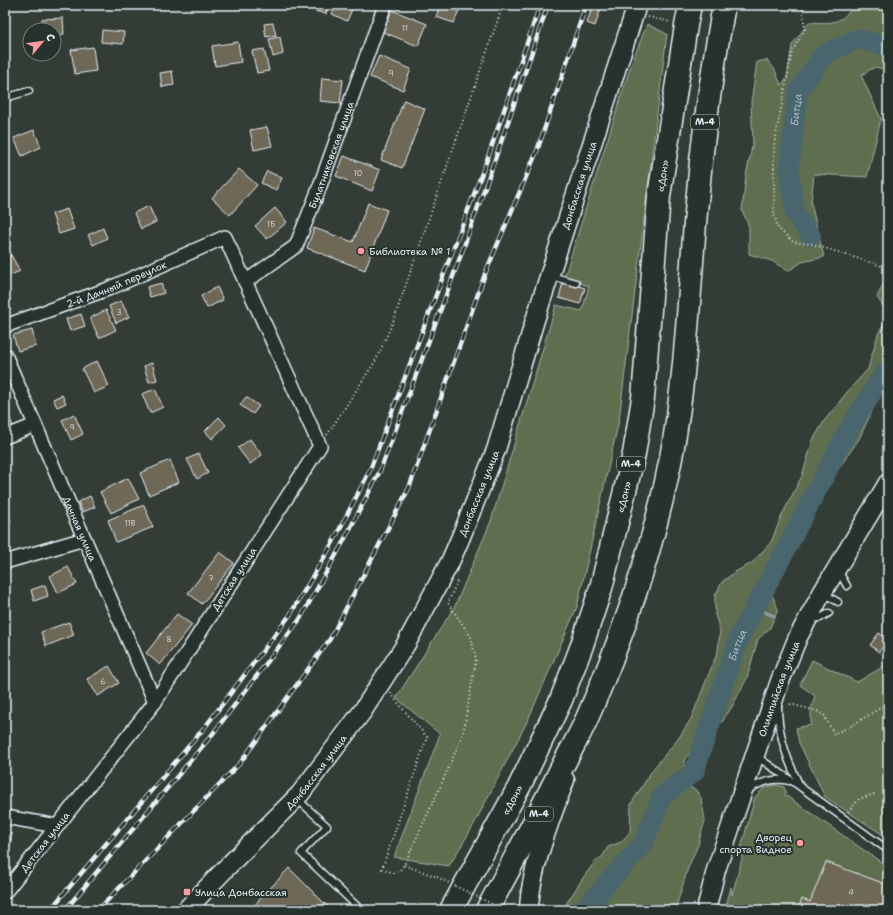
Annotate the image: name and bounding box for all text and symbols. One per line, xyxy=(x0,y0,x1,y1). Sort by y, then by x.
north arrow xyxy=(22,22,62,62)
house number: 11 xyxy=(402,23,408,34)
text: С xyxy=(42,31,59,44)
house number: 9 xyxy=(388,68,394,79)
water label: Битца xyxy=(787,92,805,127)
street label: Булатниковская улица xyxy=(305,99,357,210)
road number: М-4 xyxy=(691,115,719,129)
street label: Донбасская улица xyxy=(558,139,599,231)
street label: «Дон» xyxy=(653,159,671,193)
house number: 10 xyxy=(354,168,362,179)
house number: 1Б xyxy=(267,219,275,230)
place label: Библиотека № 1 xyxy=(369,245,450,258)
marker: Библиотека № 1 xyxy=(356,246,366,256)
street label: 2-й Дачный переулок xyxy=(64,257,169,310)
house number: 3 xyxy=(116,307,122,318)
house number: 9 xyxy=(69,422,75,433)
street label: Донбасская улица xyxy=(455,447,502,538)
road number: М-4 xyxy=(617,457,645,471)
street label: «Дон» xyxy=(613,480,634,514)
street label: Дачная улица xyxy=(60,494,100,564)
house number: 11В xyxy=(124,518,136,529)
street label: Детская улица xyxy=(209,544,260,613)
house number: 7 xyxy=(208,573,214,584)
water label: Битца xyxy=(724,626,750,663)
house number: 8 xyxy=(166,634,172,645)
street label: Олимпийская улица xyxy=(755,638,802,738)
house number: 6 xyxy=(100,676,106,687)
street label: Донбасская улица xyxy=(282,731,350,812)
street label: «Дон» xyxy=(499,783,525,817)
road number: М-4 xyxy=(525,807,553,821)
street label: Детская улица xyxy=(17,809,73,875)
place label: Дворец спорта Видное xyxy=(719,831,792,856)
marker: Дворец спорта Видное xyxy=(795,838,805,848)
place label: Улица Донбасская xyxy=(195,886,287,899)
marker: Улица Донбасская xyxy=(182,887,192,897)
house number: 4 xyxy=(848,887,854,898)

